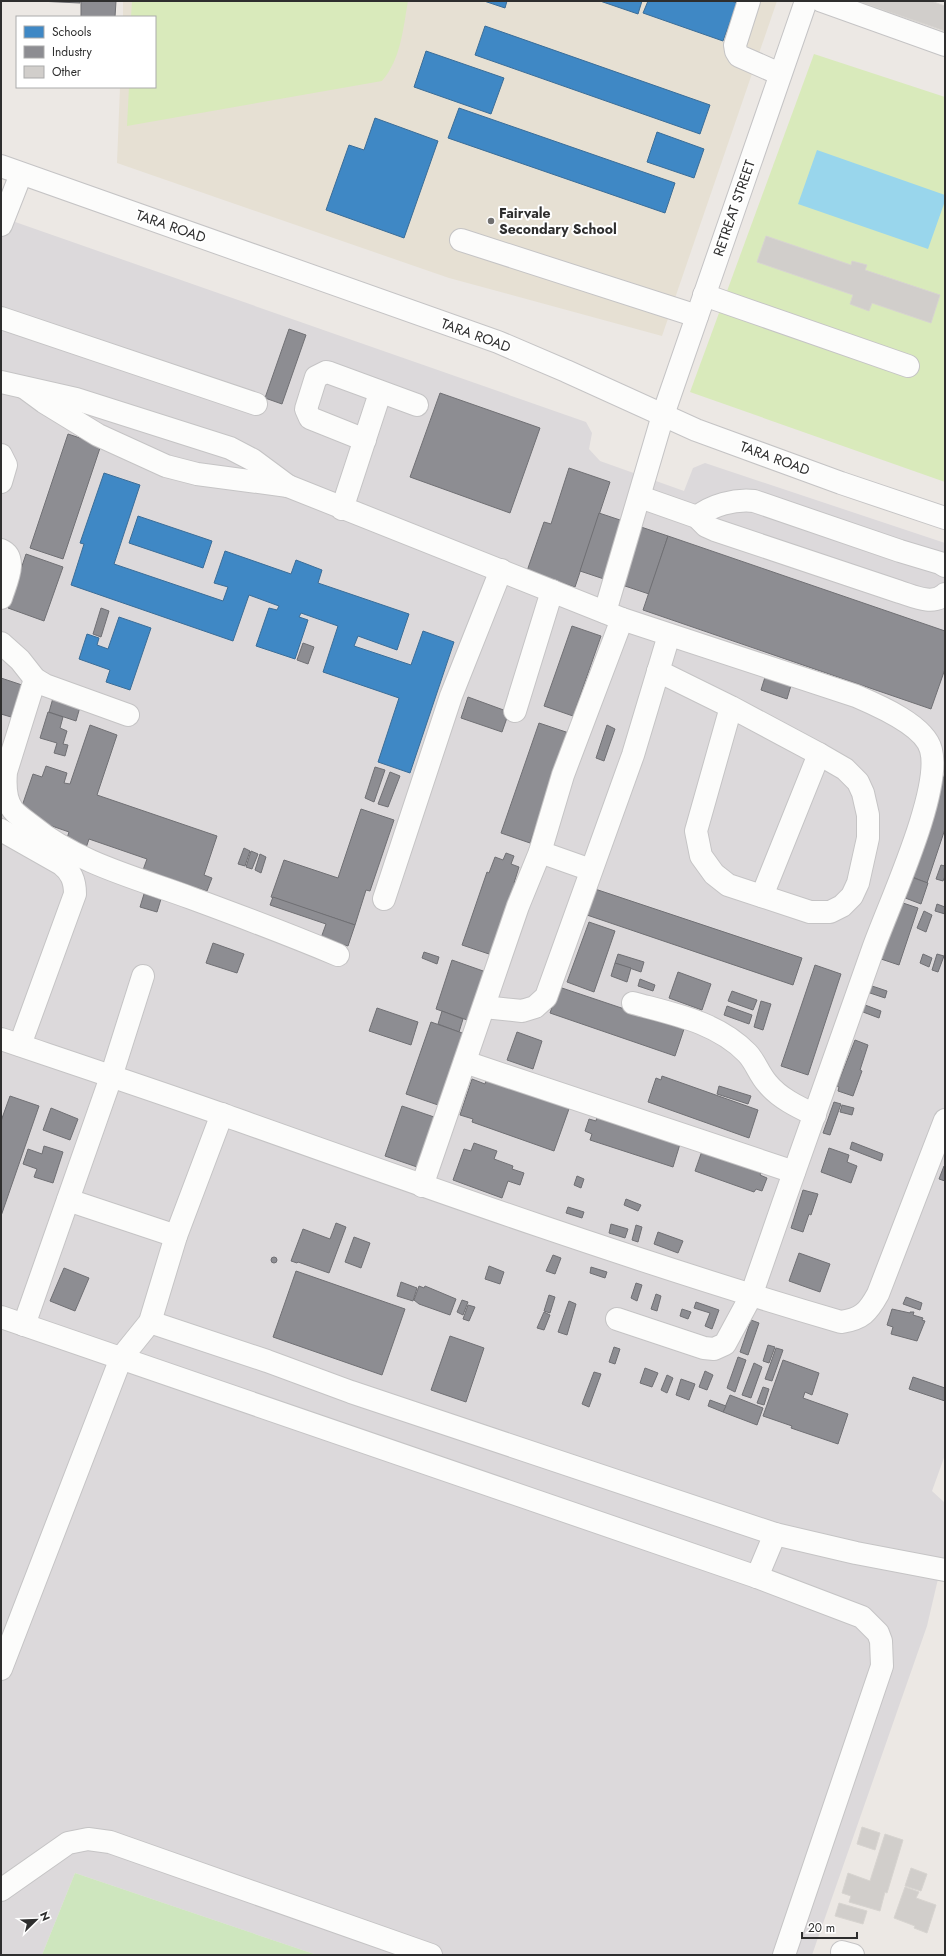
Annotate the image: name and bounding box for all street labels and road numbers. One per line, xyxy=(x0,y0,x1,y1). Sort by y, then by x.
street label: RETREAT STREET xyxy=(708,157,760,259)
street label: TARA ROAD xyxy=(133,205,209,247)
street label: TARA ROAD xyxy=(438,313,514,357)
street label: TARA ROAD xyxy=(737,436,813,480)

